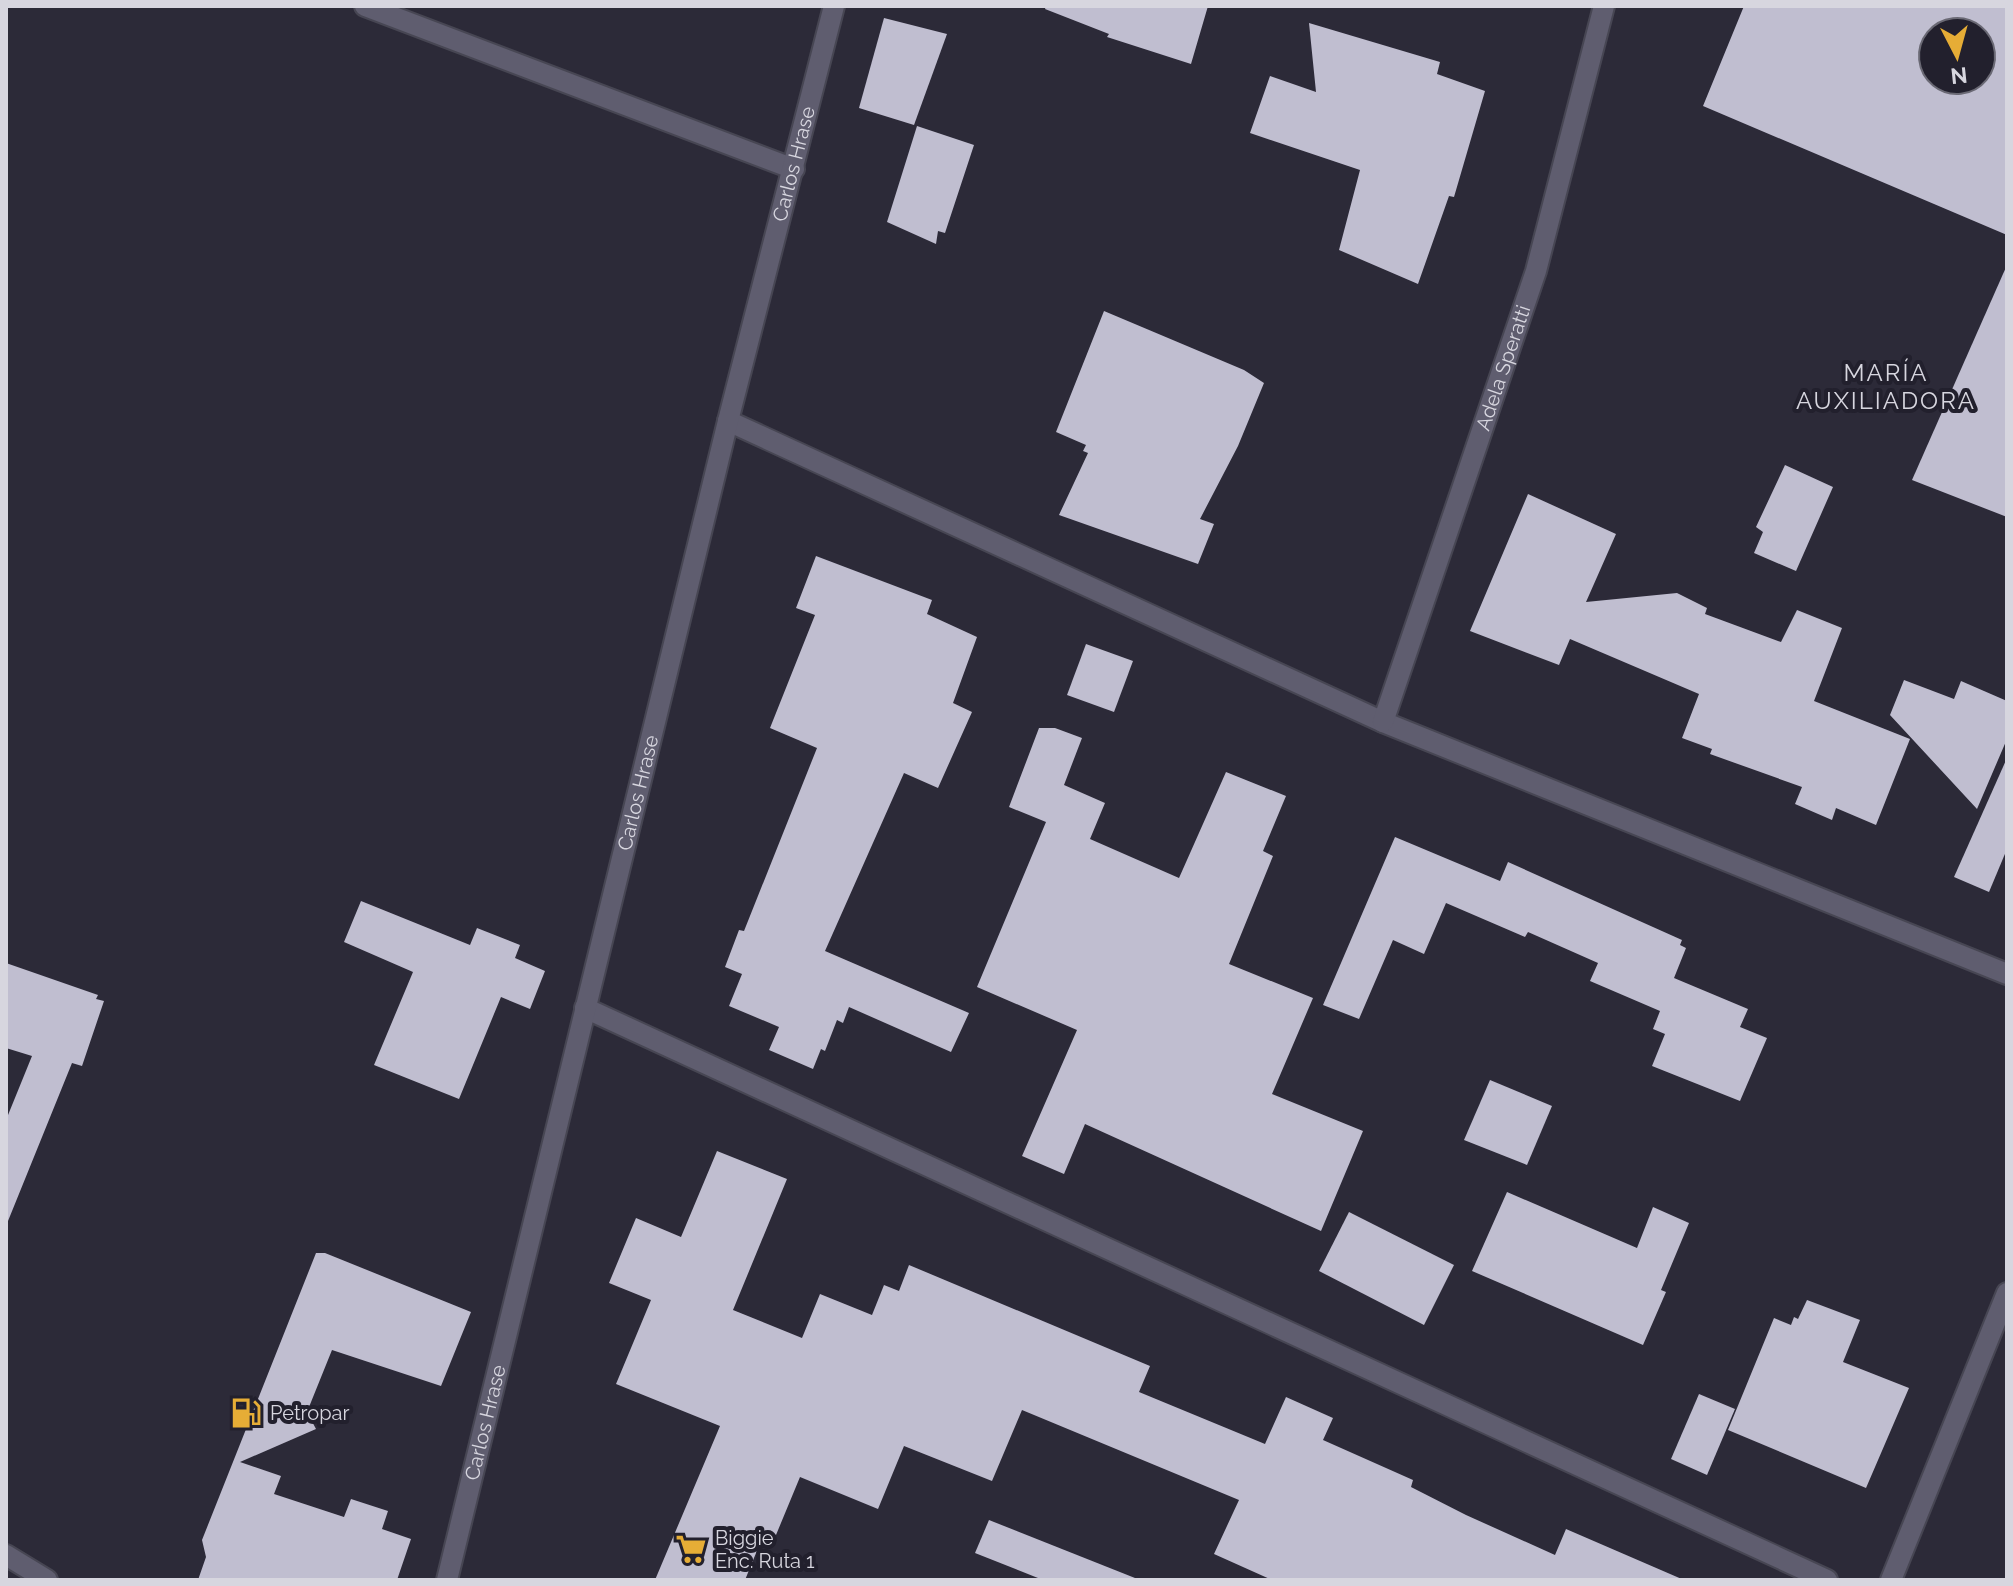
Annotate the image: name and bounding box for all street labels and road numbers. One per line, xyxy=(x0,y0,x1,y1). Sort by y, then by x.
street label: Carlos Hrase xyxy=(767,104,820,224)
street label: Adela Speratti xyxy=(1471,302,1536,434)
street label: Carlos Hrase xyxy=(612,732,663,853)
street label: Carlos Hrase xyxy=(460,1362,511,1483)

